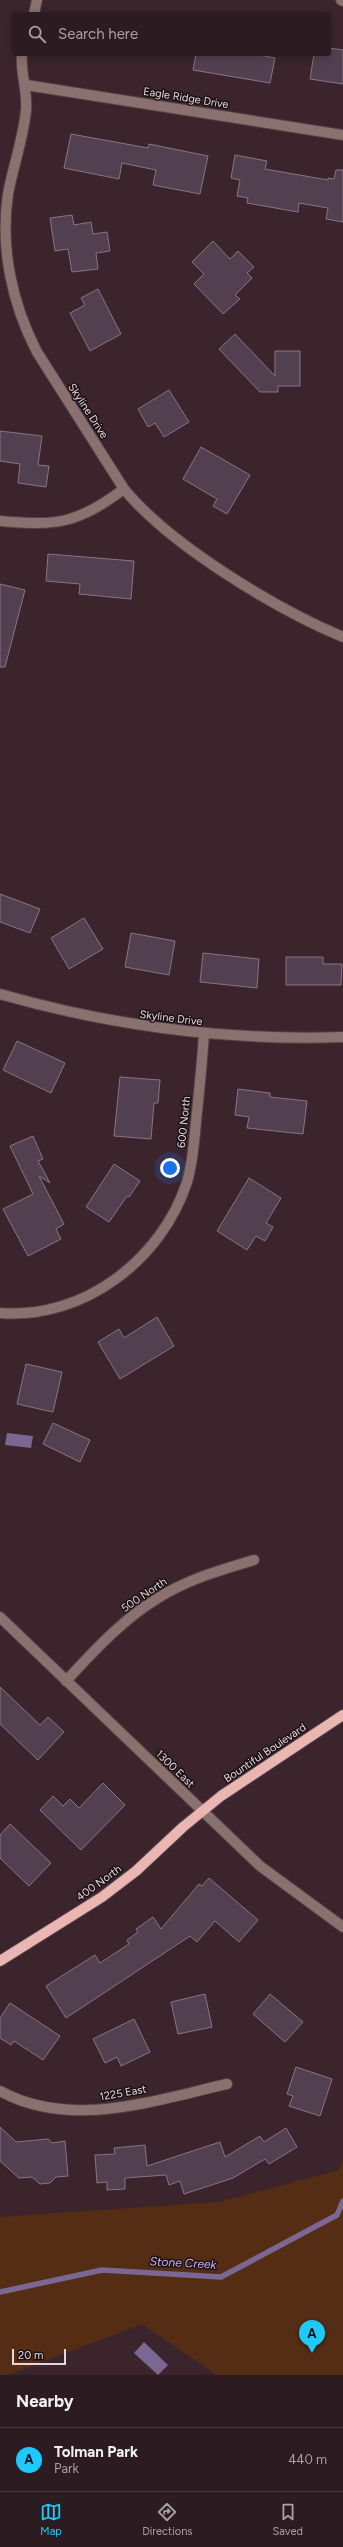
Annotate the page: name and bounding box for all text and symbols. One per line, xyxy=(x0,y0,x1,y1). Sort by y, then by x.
search box xyxy=(12,12,331,56)
icon: search xyxy=(26,23,48,45)
text: Search here xyxy=(58,25,138,43)
street label: Eagle Ridge Drive xyxy=(142,85,230,111)
street label: Skyline Drive xyxy=(65,381,111,441)
street label: Skyline Drive xyxy=(139,1008,203,1028)
street label: 600 North xyxy=(175,1095,193,1149)
your location xyxy=(160,1158,180,1178)
street label: 500 North xyxy=(119,1575,169,1615)
street label: Bountiful Boulevard xyxy=(221,1721,309,1785)
street label: 1300 East xyxy=(153,1747,197,1791)
street label: 400 North xyxy=(74,1862,124,1904)
street label: 1225 East xyxy=(99,2082,147,2104)
water label: Stone Creek xyxy=(149,2254,218,2272)
pin: A xyxy=(299,2320,325,2353)
scale bar xyxy=(12,2347,66,2366)
text: 20 m xyxy=(18,2349,43,2362)
text: Nearby xyxy=(16,2391,74,2411)
text: Tolman Park xyxy=(54,2443,138,2461)
text: A xyxy=(24,2452,34,2467)
text: 440 m xyxy=(288,2452,327,2467)
text: Park xyxy=(54,2461,79,2476)
tab: Map xyxy=(40,2501,62,2538)
tab: Directions xyxy=(142,2501,192,2538)
tab: Saved xyxy=(273,2501,303,2538)

